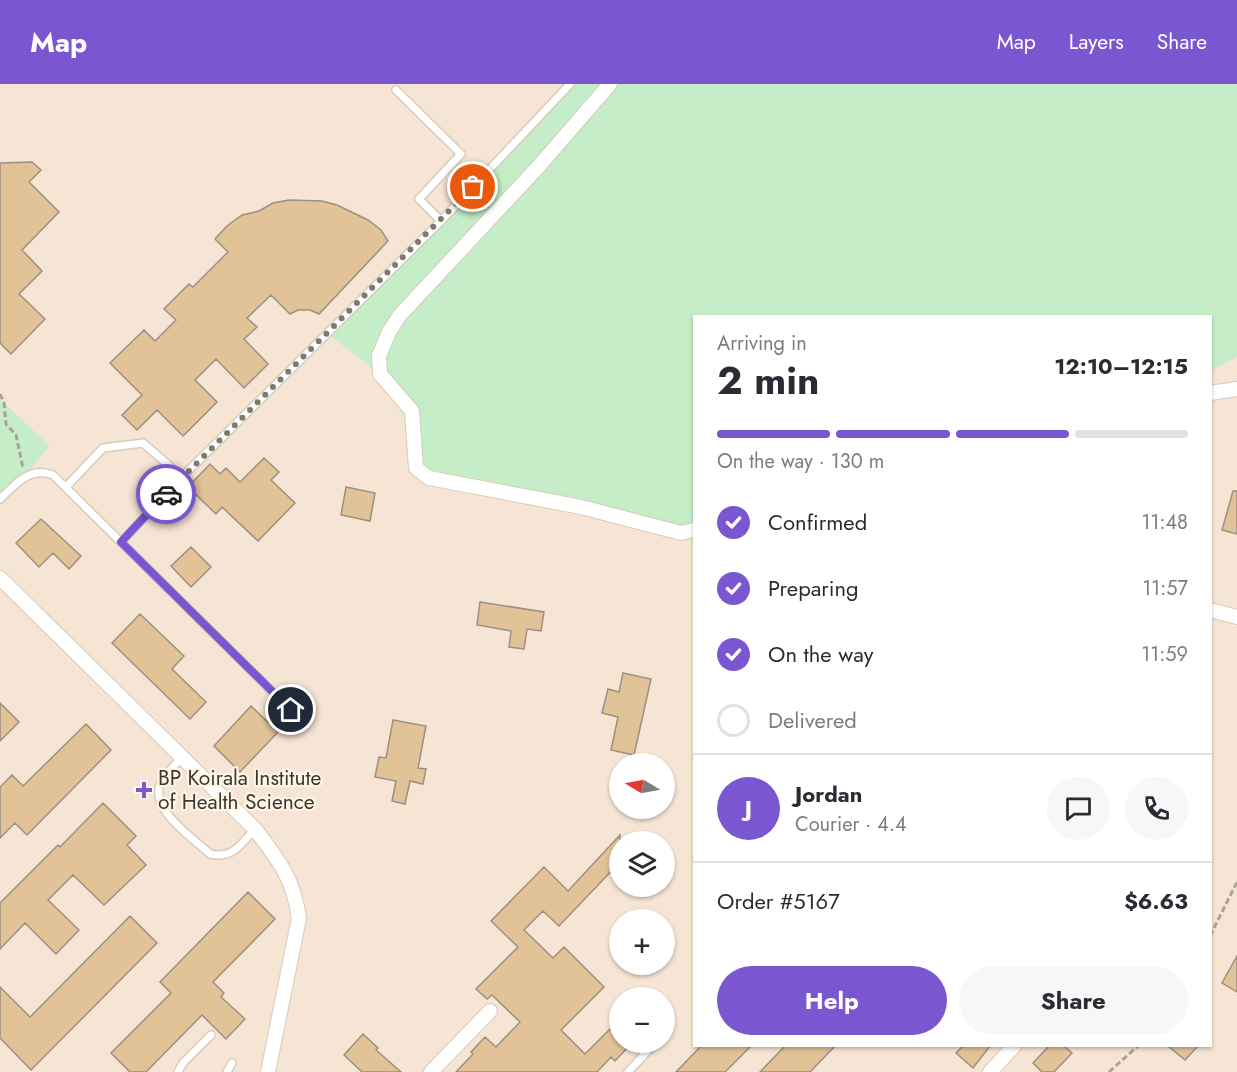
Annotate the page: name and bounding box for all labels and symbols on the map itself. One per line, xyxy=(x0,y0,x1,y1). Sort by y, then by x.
pin xyxy=(447,161,498,212)
courier xyxy=(136,464,196,524)
pin xyxy=(265,684,316,735)
north arrow xyxy=(609,753,675,819)
place label: BP Koirala Institute of Health Science xyxy=(158,763,321,817)
marker: BP Koirala Institute of Health Science xyxy=(135,781,153,799)

